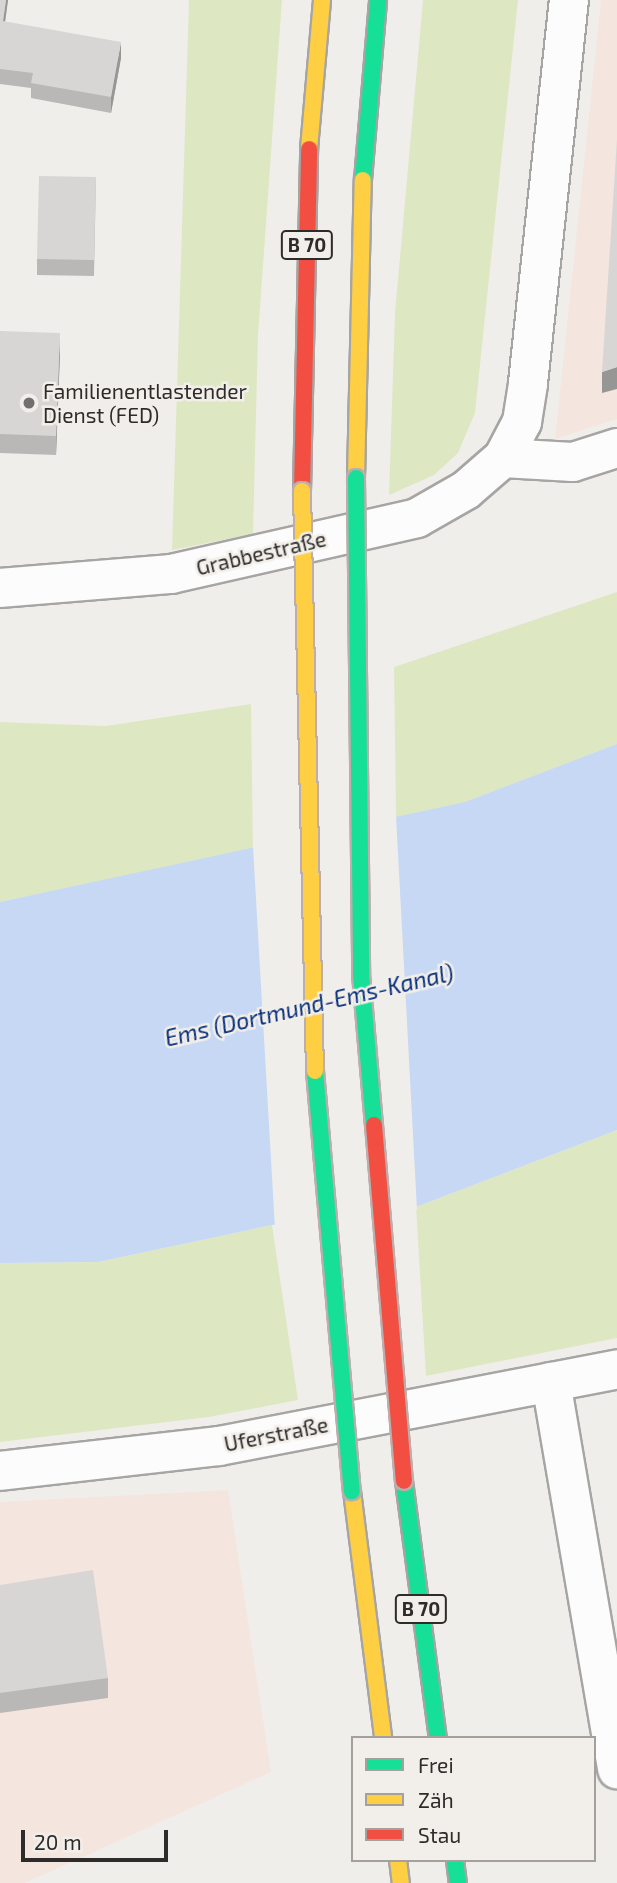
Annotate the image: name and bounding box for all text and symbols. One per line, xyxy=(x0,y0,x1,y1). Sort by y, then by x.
road number: B 70 xyxy=(281,230,333,260)
place label: Familienentlastender Dienst (FED) xyxy=(43,378,247,428)
marker: Familienentlastender Dienst (FED) xyxy=(21,395,37,411)
street label: Grabbestraße xyxy=(194,526,328,580)
water label: Ems (Dortmund-Ems-Kanal) xyxy=(162,958,456,1052)
street label: Uferstraße xyxy=(222,1412,330,1456)
road number: B 70 xyxy=(395,1594,447,1624)
legend xyxy=(351,1736,596,1862)
text: Frei xyxy=(418,1752,454,1777)
text: Zäh xyxy=(418,1787,454,1812)
scale bar xyxy=(24,1816,172,1860)
text: Stau xyxy=(418,1822,461,1847)
text: 20 m xyxy=(34,1829,82,1854)

